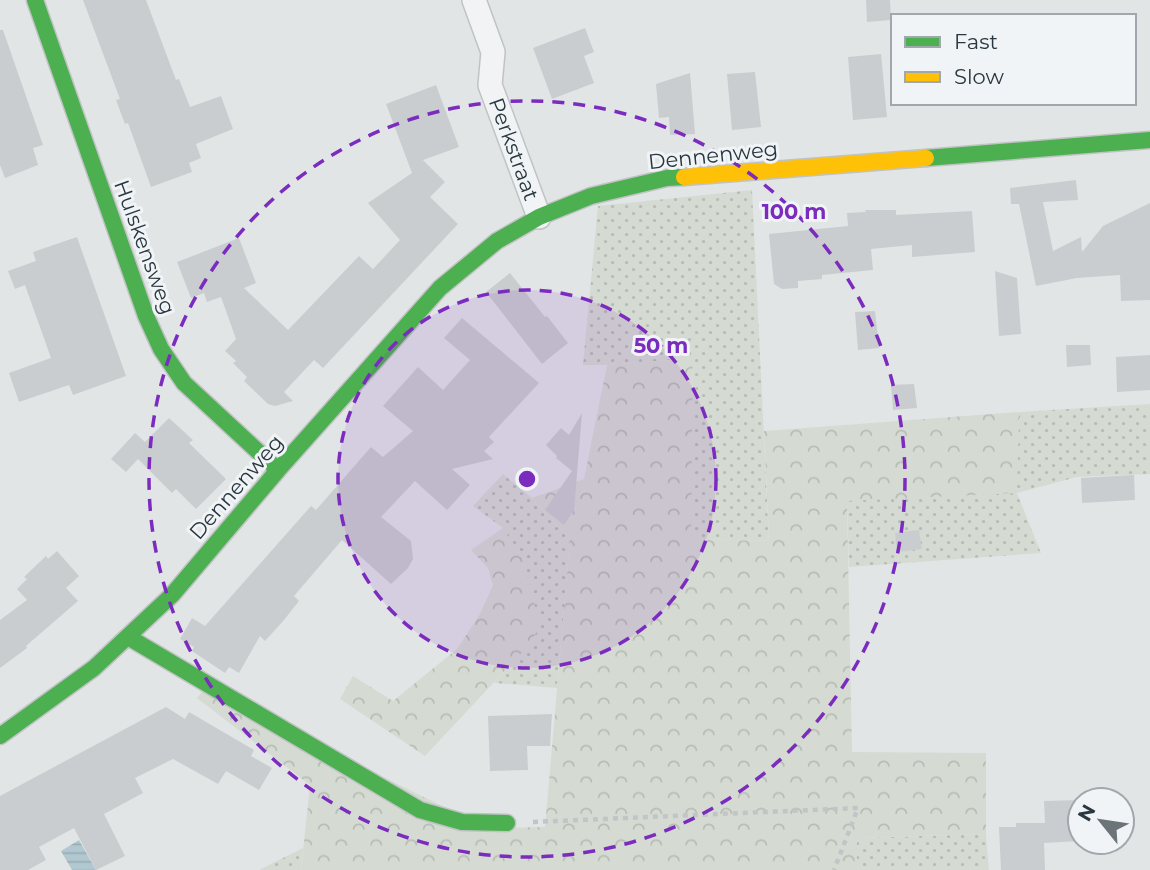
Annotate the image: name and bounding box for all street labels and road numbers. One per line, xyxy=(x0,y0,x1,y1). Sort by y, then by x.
street label: Perkstraat xyxy=(484,94,544,204)
street label: Dennenweg xyxy=(647,136,779,174)
street label: Hulskensweg xyxy=(109,176,181,318)
street label: Dennenweg xyxy=(184,430,288,544)

